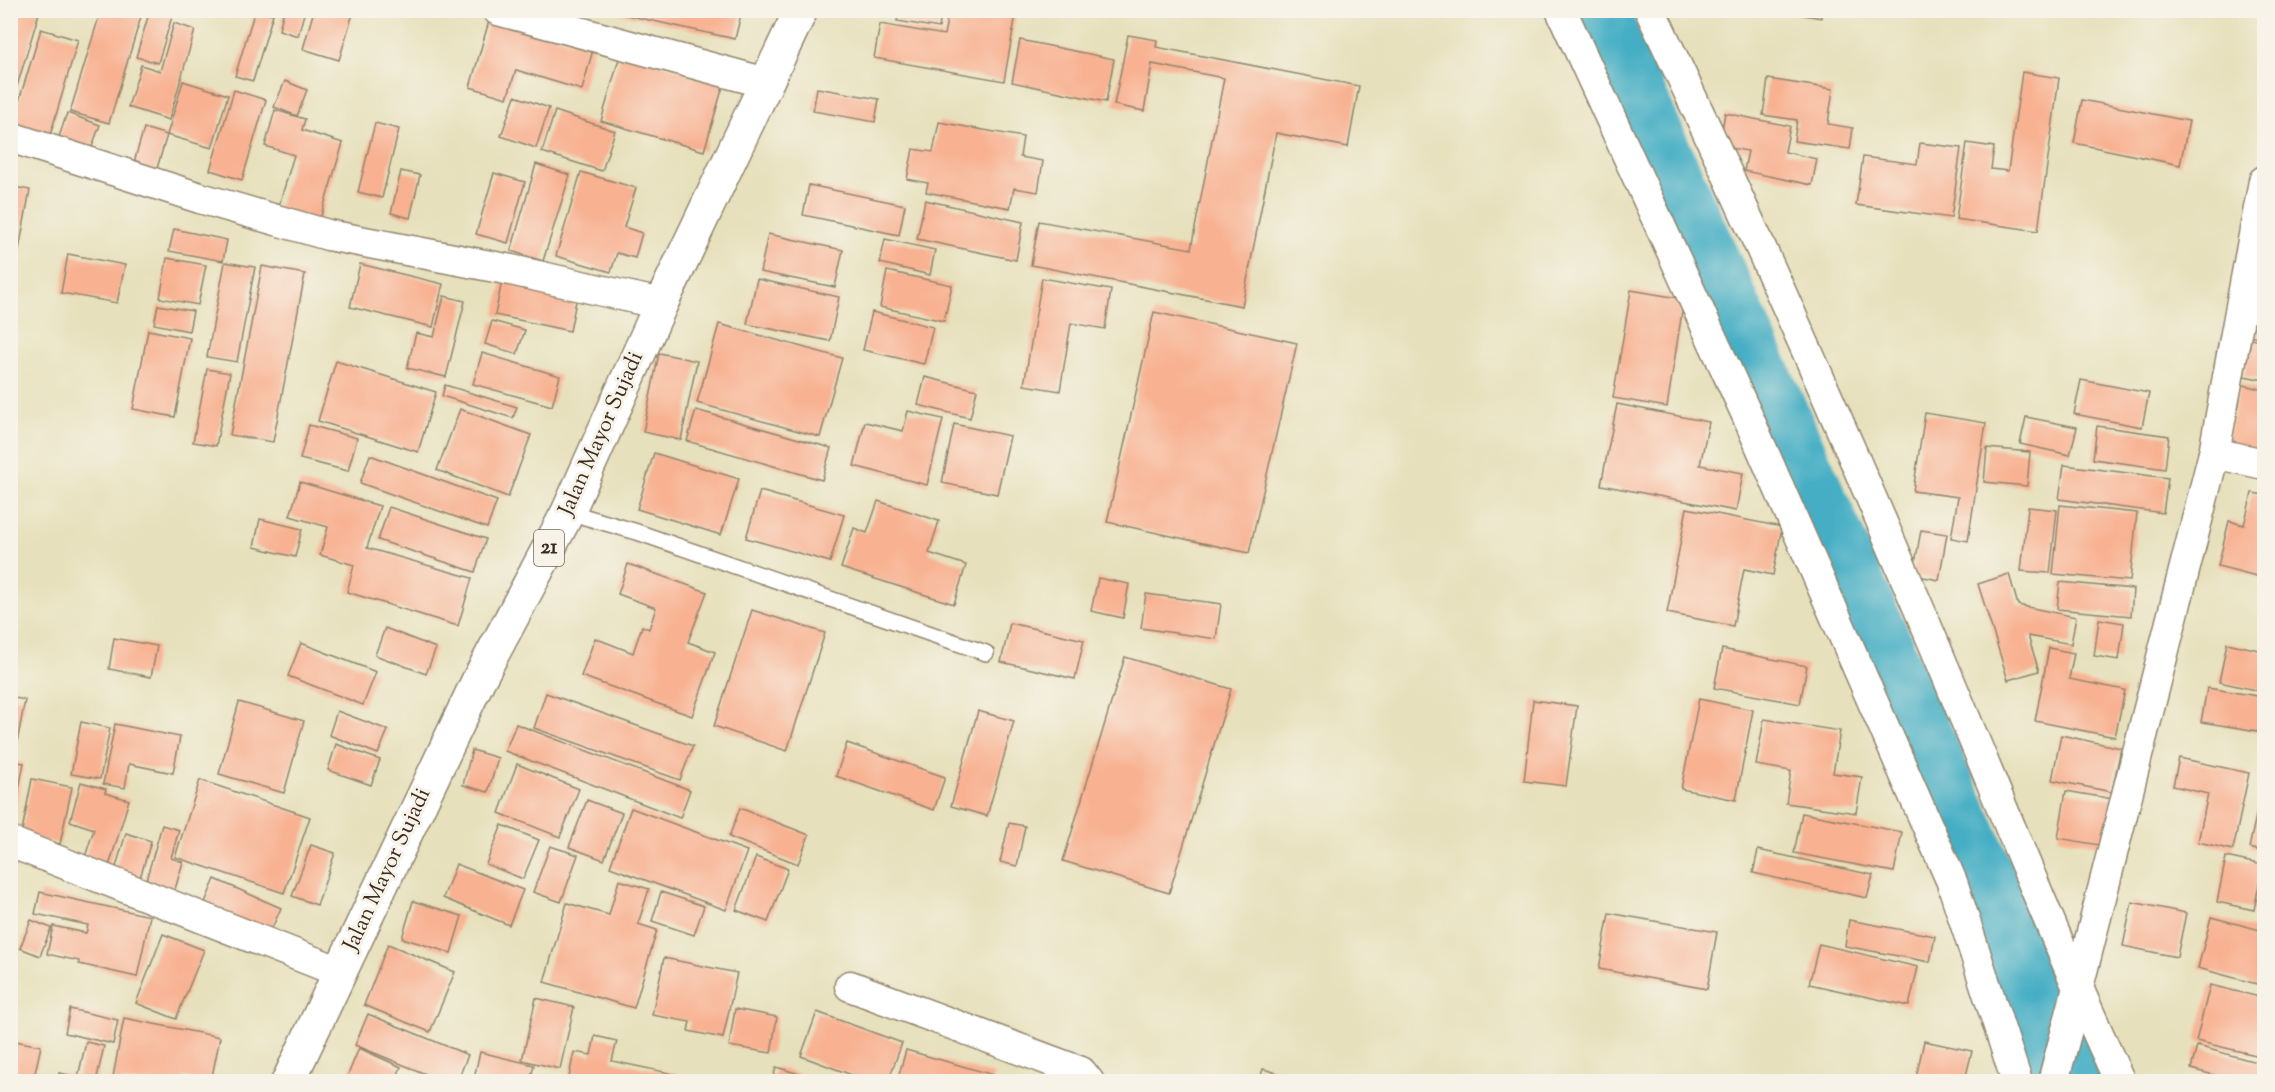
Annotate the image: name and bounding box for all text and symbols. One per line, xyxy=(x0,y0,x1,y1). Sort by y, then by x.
street label: Jalan Mayor Sujadi xyxy=(551,347,653,522)
road number: 21 xyxy=(534,530,564,566)
street label: Jalan Mayor Sujadi xyxy=(336,783,440,958)

